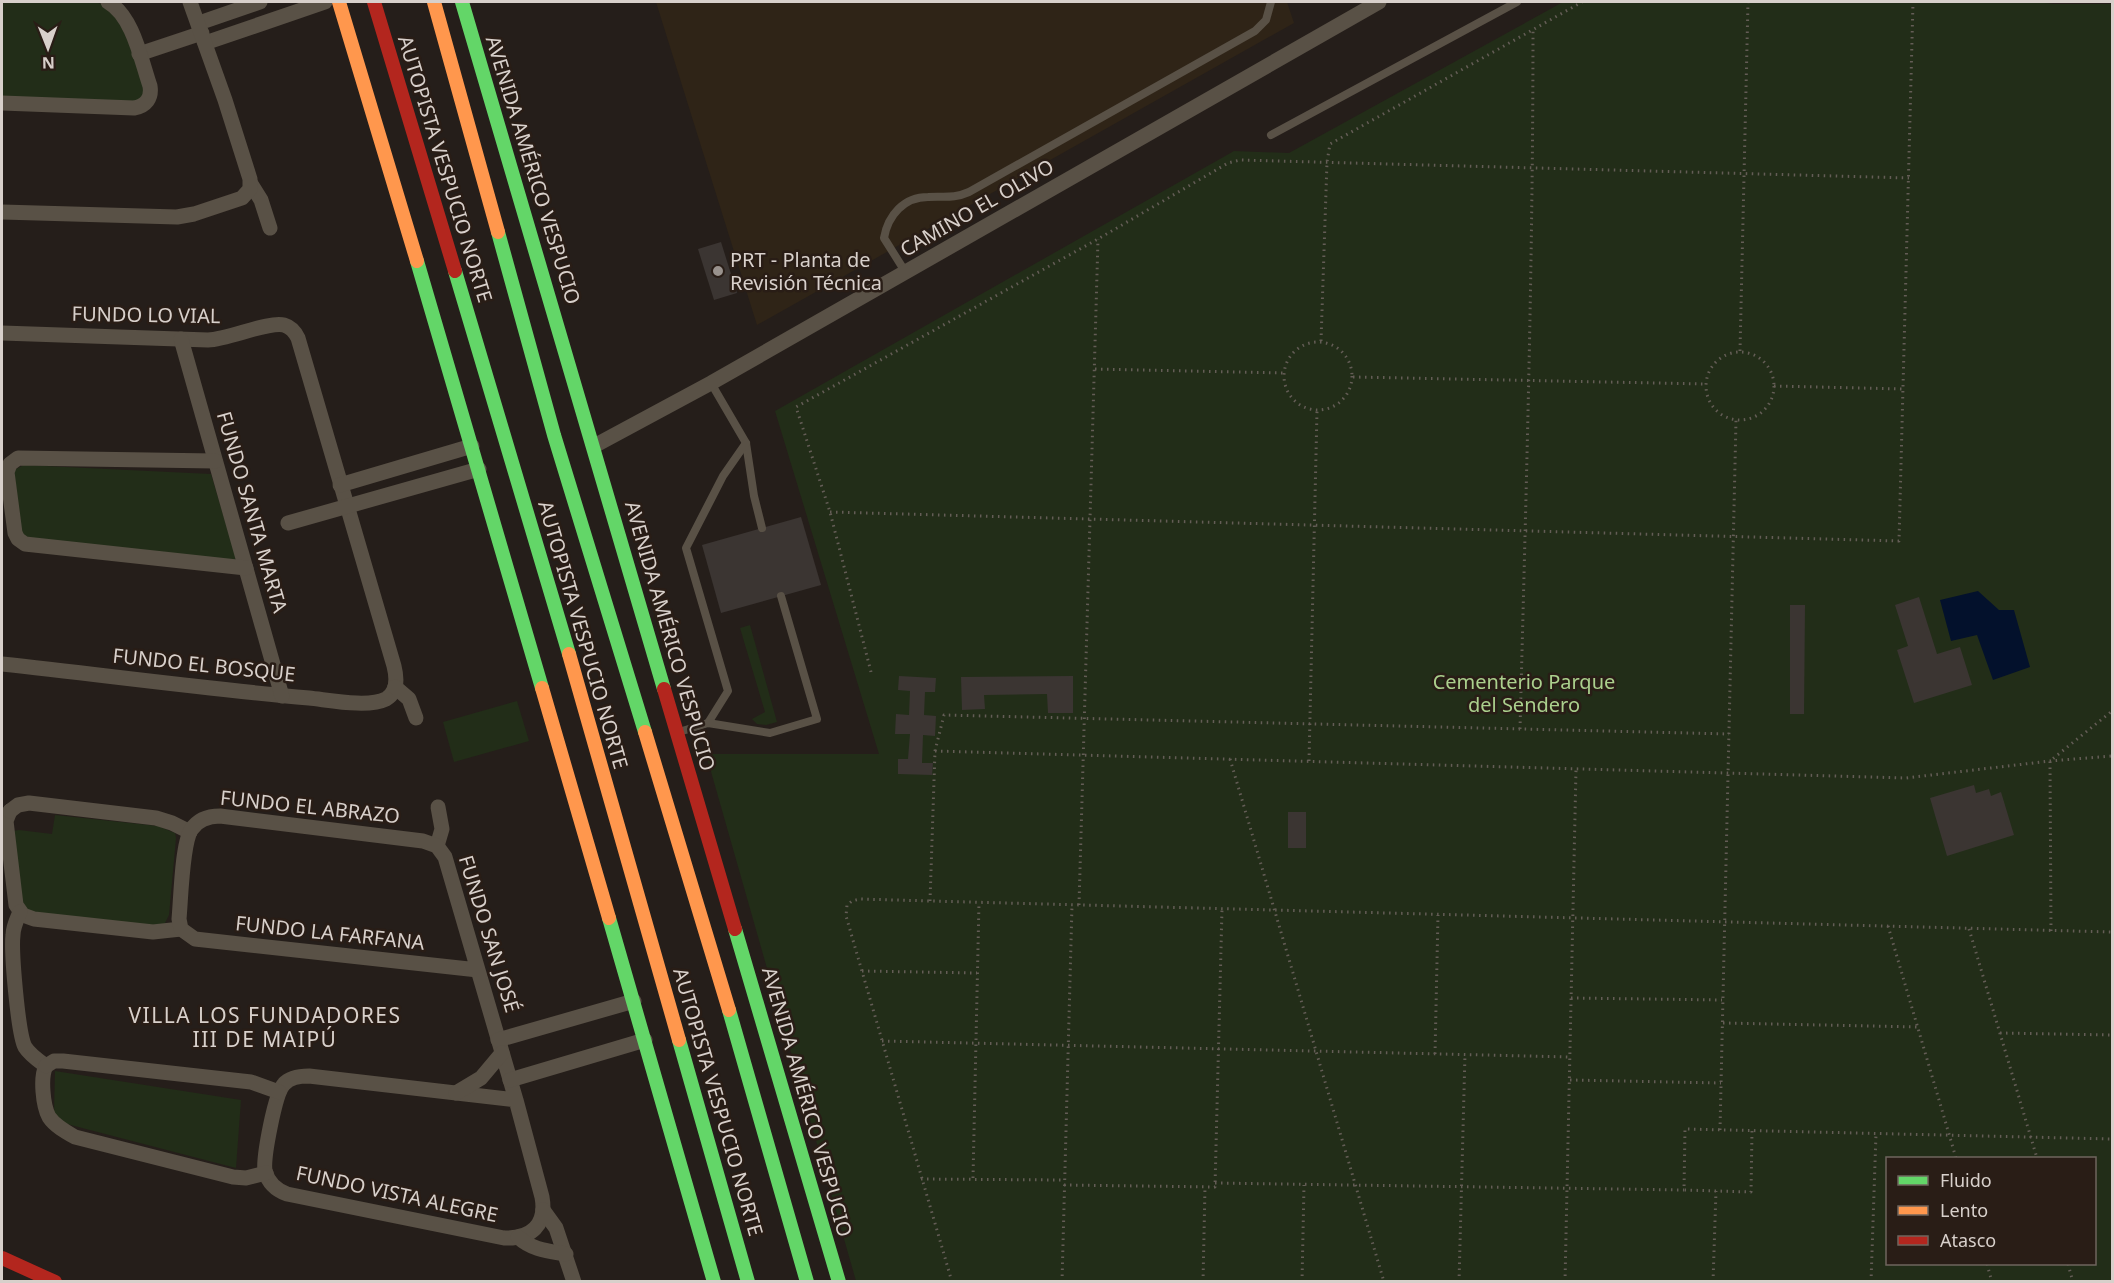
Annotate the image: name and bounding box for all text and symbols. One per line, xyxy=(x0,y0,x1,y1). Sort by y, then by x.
north arrow xyxy=(18,18,78,78)
street label: AUTOPISTA VESPUCIO NORTE xyxy=(392,32,499,306)
street label: AVENIDA AMÉRICO VESPUCIO xyxy=(480,32,587,307)
text: N xyxy=(42,52,55,74)
street label: CAMINO EL OLIVO xyxy=(895,153,1059,263)
place label: PRT - Planta de Revisión Técnica xyxy=(730,246,882,296)
marker: PRT - Planta de Revisión Técnica xyxy=(711,264,725,278)
street label: FUNDO LO VIAL xyxy=(72,300,221,329)
street label: FUNDO SANTA MARTA xyxy=(211,408,294,616)
street label: AUTOPISTA VESPUCIO NORTE xyxy=(532,498,635,772)
street label: AVENIDA AMÉRICO VESPUCIO xyxy=(619,498,722,774)
street label: FUNDO EL BOSQUE xyxy=(111,641,297,688)
park label: Cementerio Parque del Sendero xyxy=(1433,668,1615,718)
street label: FUNDO EL ABRAZO xyxy=(219,784,401,829)
street label: FUNDO SAN JOSÉ xyxy=(453,852,526,1016)
street label: FUNDO LA FARFANA xyxy=(234,909,426,956)
street label: AVENIDA AMÉRICO VESPUCIO xyxy=(756,964,859,1240)
street label: AUTOPISTA VESPUCIO NORTE xyxy=(667,965,770,1239)
district label: VILLA LOS FUNDADORES III DE MAIPÚ xyxy=(128,1001,402,1053)
legend xyxy=(1886,1157,2096,1265)
street label: FUNDO VISTA ALEGRE xyxy=(294,1159,500,1228)
text: Fluido xyxy=(1940,1168,1992,1192)
text: Lento xyxy=(1940,1198,1988,1222)
text: Atasco xyxy=(1940,1228,1996,1252)

